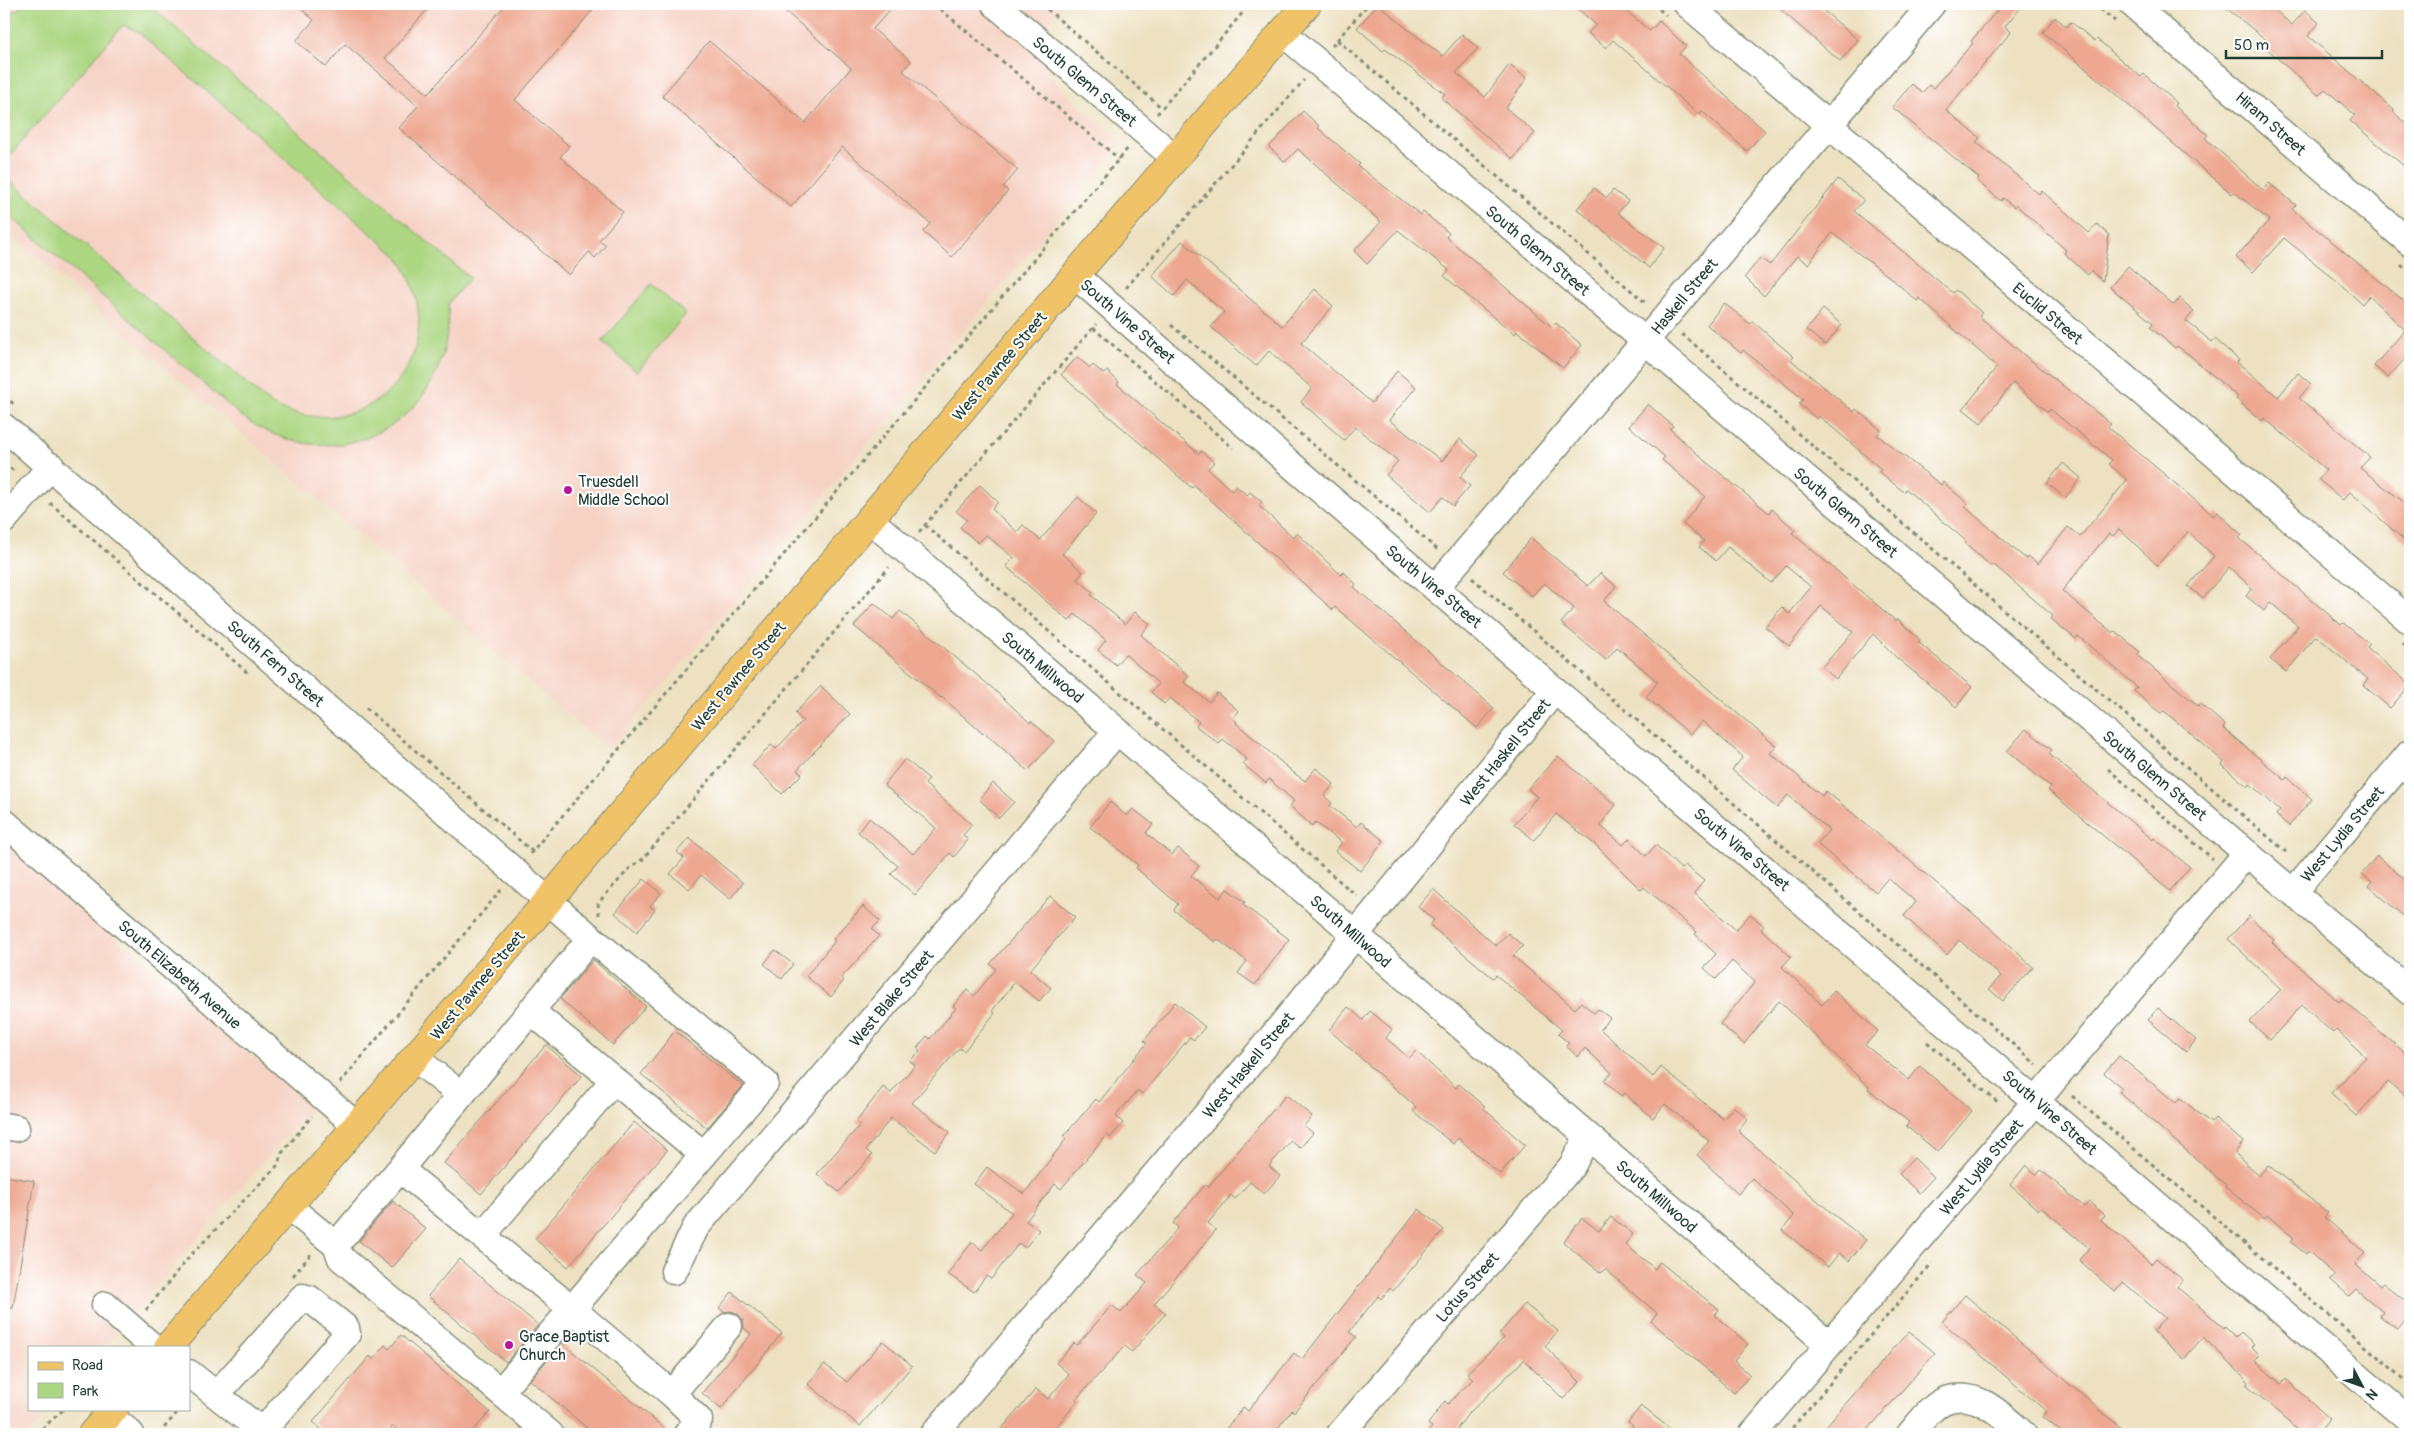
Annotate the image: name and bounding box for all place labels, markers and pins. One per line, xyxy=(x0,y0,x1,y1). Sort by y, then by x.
place label: Truesdell Middle School xyxy=(578,472,669,510)
marker: Truesdell Middle School xyxy=(562,484,574,496)
place label: Grace Baptist Church xyxy=(519,1327,610,1365)
marker: Grace Baptist Church xyxy=(503,1339,515,1351)

